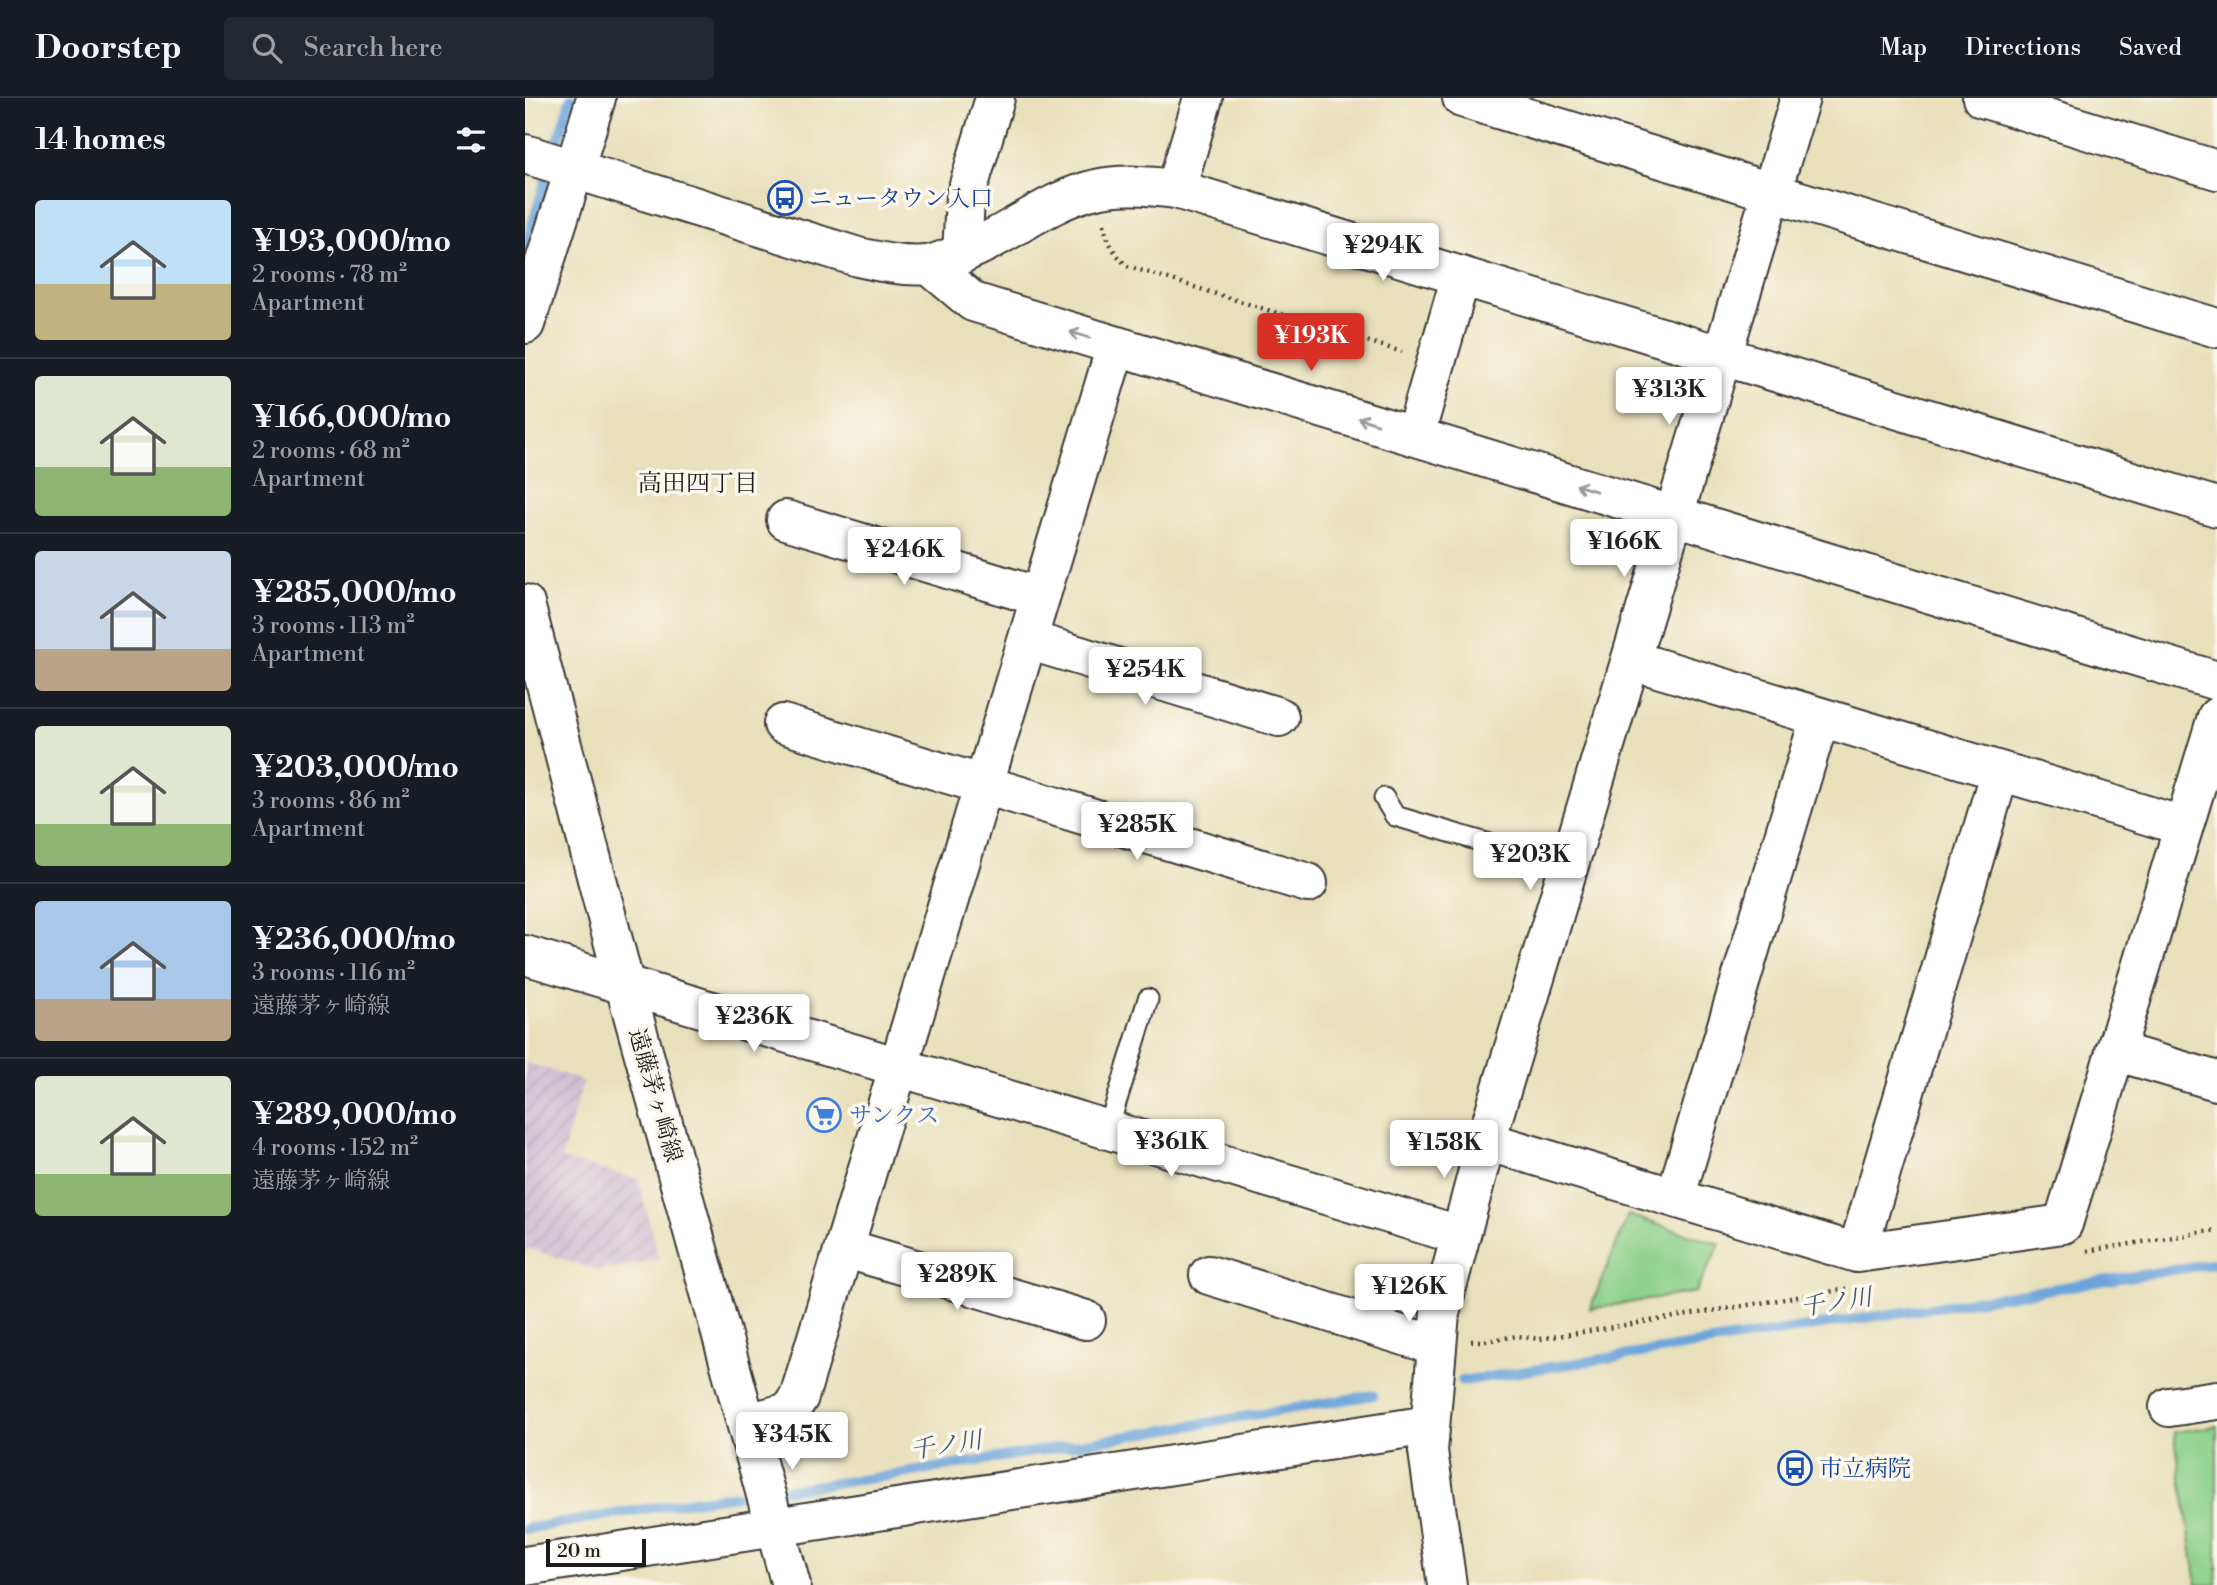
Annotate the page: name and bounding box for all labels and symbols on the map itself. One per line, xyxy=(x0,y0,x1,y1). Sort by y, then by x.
bus stop icon: ニュータウン入口 xyxy=(766,179,804,217)
place label: ニュータウン入口 xyxy=(809,185,993,213)
pin: ¥294K xyxy=(1334,223,1432,283)
pin: ¥193K xyxy=(1262,314,1360,373)
one-way arrow xyxy=(1069,328,1091,341)
pin: ¥313K xyxy=(1620,368,1718,427)
one-way arrow xyxy=(1358,414,1380,427)
district label: 高田四丁目 xyxy=(638,469,758,499)
one-way arrow xyxy=(1575,481,1597,493)
pin: ¥166K xyxy=(1575,519,1673,579)
pin: ¥246K xyxy=(855,528,953,587)
pin: ¥254K xyxy=(1096,648,1194,707)
pin: ¥285K xyxy=(1088,802,1186,862)
pin: ¥203K xyxy=(1481,832,1579,892)
pin: ¥236K xyxy=(705,995,803,1054)
street label: 遠藤茅ヶ崎線 xyxy=(623,1025,688,1165)
supermarket icon: サンクス xyxy=(805,1096,843,1134)
place label: サンクス xyxy=(849,1102,939,1130)
pin: ¥361K xyxy=(1122,1119,1220,1179)
pin: ¥158K xyxy=(1395,1121,1493,1180)
pin: ¥289K xyxy=(908,1252,1006,1312)
pin: ¥126K xyxy=(1360,1264,1458,1324)
water label: 千ノ川 xyxy=(1798,1282,1877,1323)
pin: ¥345K xyxy=(743,1412,841,1472)
water label: 千ノ川 xyxy=(908,1425,987,1466)
bus stop icon: 市立病院 xyxy=(1776,1449,1814,1487)
place label: 市立病院 xyxy=(1819,1455,1911,1483)
scale bar xyxy=(546,1536,646,1568)

